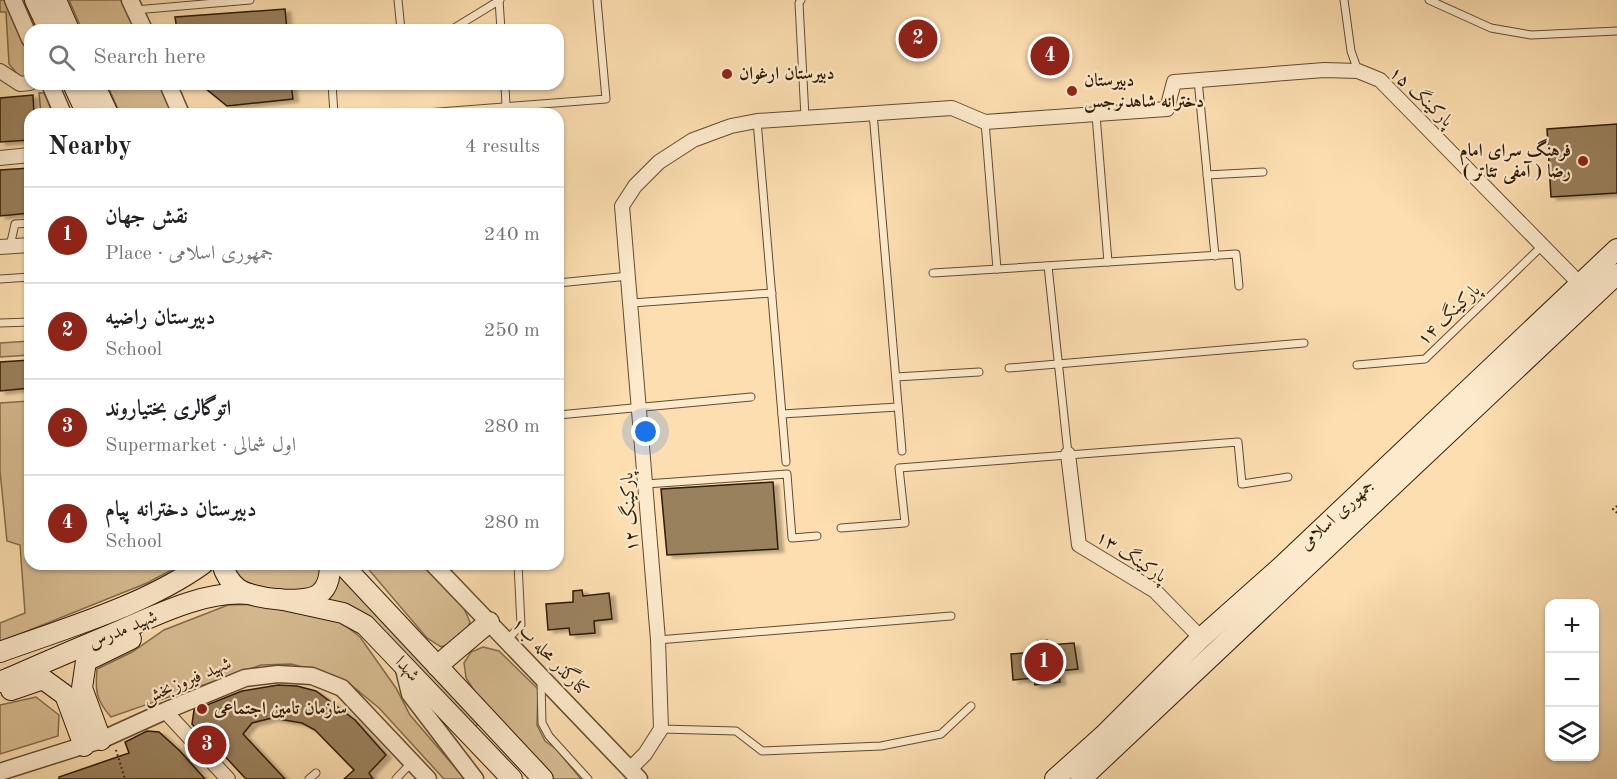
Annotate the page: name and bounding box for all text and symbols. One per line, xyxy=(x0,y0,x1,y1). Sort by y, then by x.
pin: 2 xyxy=(898,16,938,62)
search box xyxy=(24,24,564,90)
pin: 4 xyxy=(1030,34,1070,78)
icon: search xyxy=(45,41,78,74)
text: Search here xyxy=(93,46,206,68)
street label: پارکینگ ۱۵ xyxy=(1384,60,1460,134)
place label: دبیرستان ارغوان xyxy=(739,65,835,84)
marker: دبیرستان ارغوان xyxy=(720,67,734,81)
place label: دبیرستان دخترانه شاهدنرجس xyxy=(1084,72,1204,113)
marker: دبیرستان دخترانه شاهدنرجس xyxy=(1065,84,1079,98)
text: Nearby xyxy=(48,134,132,160)
text: 4 results xyxy=(465,137,540,157)
place label: فرهنگ سرای امام رضا ( آمفی تئاتر ) xyxy=(1460,138,1571,185)
marker: فرهنگ سرای امام رضا ( آمفی تئاتر ) xyxy=(1576,154,1590,168)
text: نقش جهان xyxy=(105,206,188,228)
text: 1 xyxy=(62,225,73,245)
text: 240 m xyxy=(484,225,540,245)
text: Place · جمهوری اسلامی xyxy=(105,244,274,264)
street label: پارکینگ ۱۴ xyxy=(1411,277,1487,351)
text: دبیرستان راضیه xyxy=(105,307,215,329)
text: 2 xyxy=(62,321,73,341)
text: 250 m xyxy=(484,321,540,341)
text: School xyxy=(105,340,162,360)
text: اتوگالری بختیاروند xyxy=(105,398,231,420)
text: 3 xyxy=(62,417,73,437)
text: 280 m xyxy=(484,417,540,437)
your location xyxy=(631,417,660,446)
text: Supermarket · اول شمالی xyxy=(105,436,296,456)
street label: پارکینگ ۱۲ xyxy=(614,470,645,552)
street label: جمهوری اسلامی xyxy=(1296,476,1378,555)
text: دبیرستان دخترانه پیام xyxy=(105,499,257,521)
text: 4 xyxy=(62,513,73,533)
text: 280 m xyxy=(484,513,540,533)
street label: پارکینگ ۱۳ xyxy=(1091,525,1173,589)
text: School xyxy=(105,532,162,552)
map controls xyxy=(1545,599,1599,761)
button: + xyxy=(1545,599,1599,653)
street label: شهید مدرس xyxy=(86,607,161,654)
street label: کنارگذر محله ب۱ xyxy=(508,611,595,701)
pin: 1 xyxy=(1024,640,1064,684)
street label: شهدا xyxy=(390,653,423,686)
button: − xyxy=(1545,653,1599,707)
street label: شهید فیروزبخش xyxy=(140,654,235,710)
place label: سازمان تامین اجتماعی xyxy=(213,700,347,719)
marker: سازمان تامین اجتماعی xyxy=(195,702,209,716)
button: layers xyxy=(1545,707,1599,761)
pin: 3 xyxy=(188,722,226,768)

